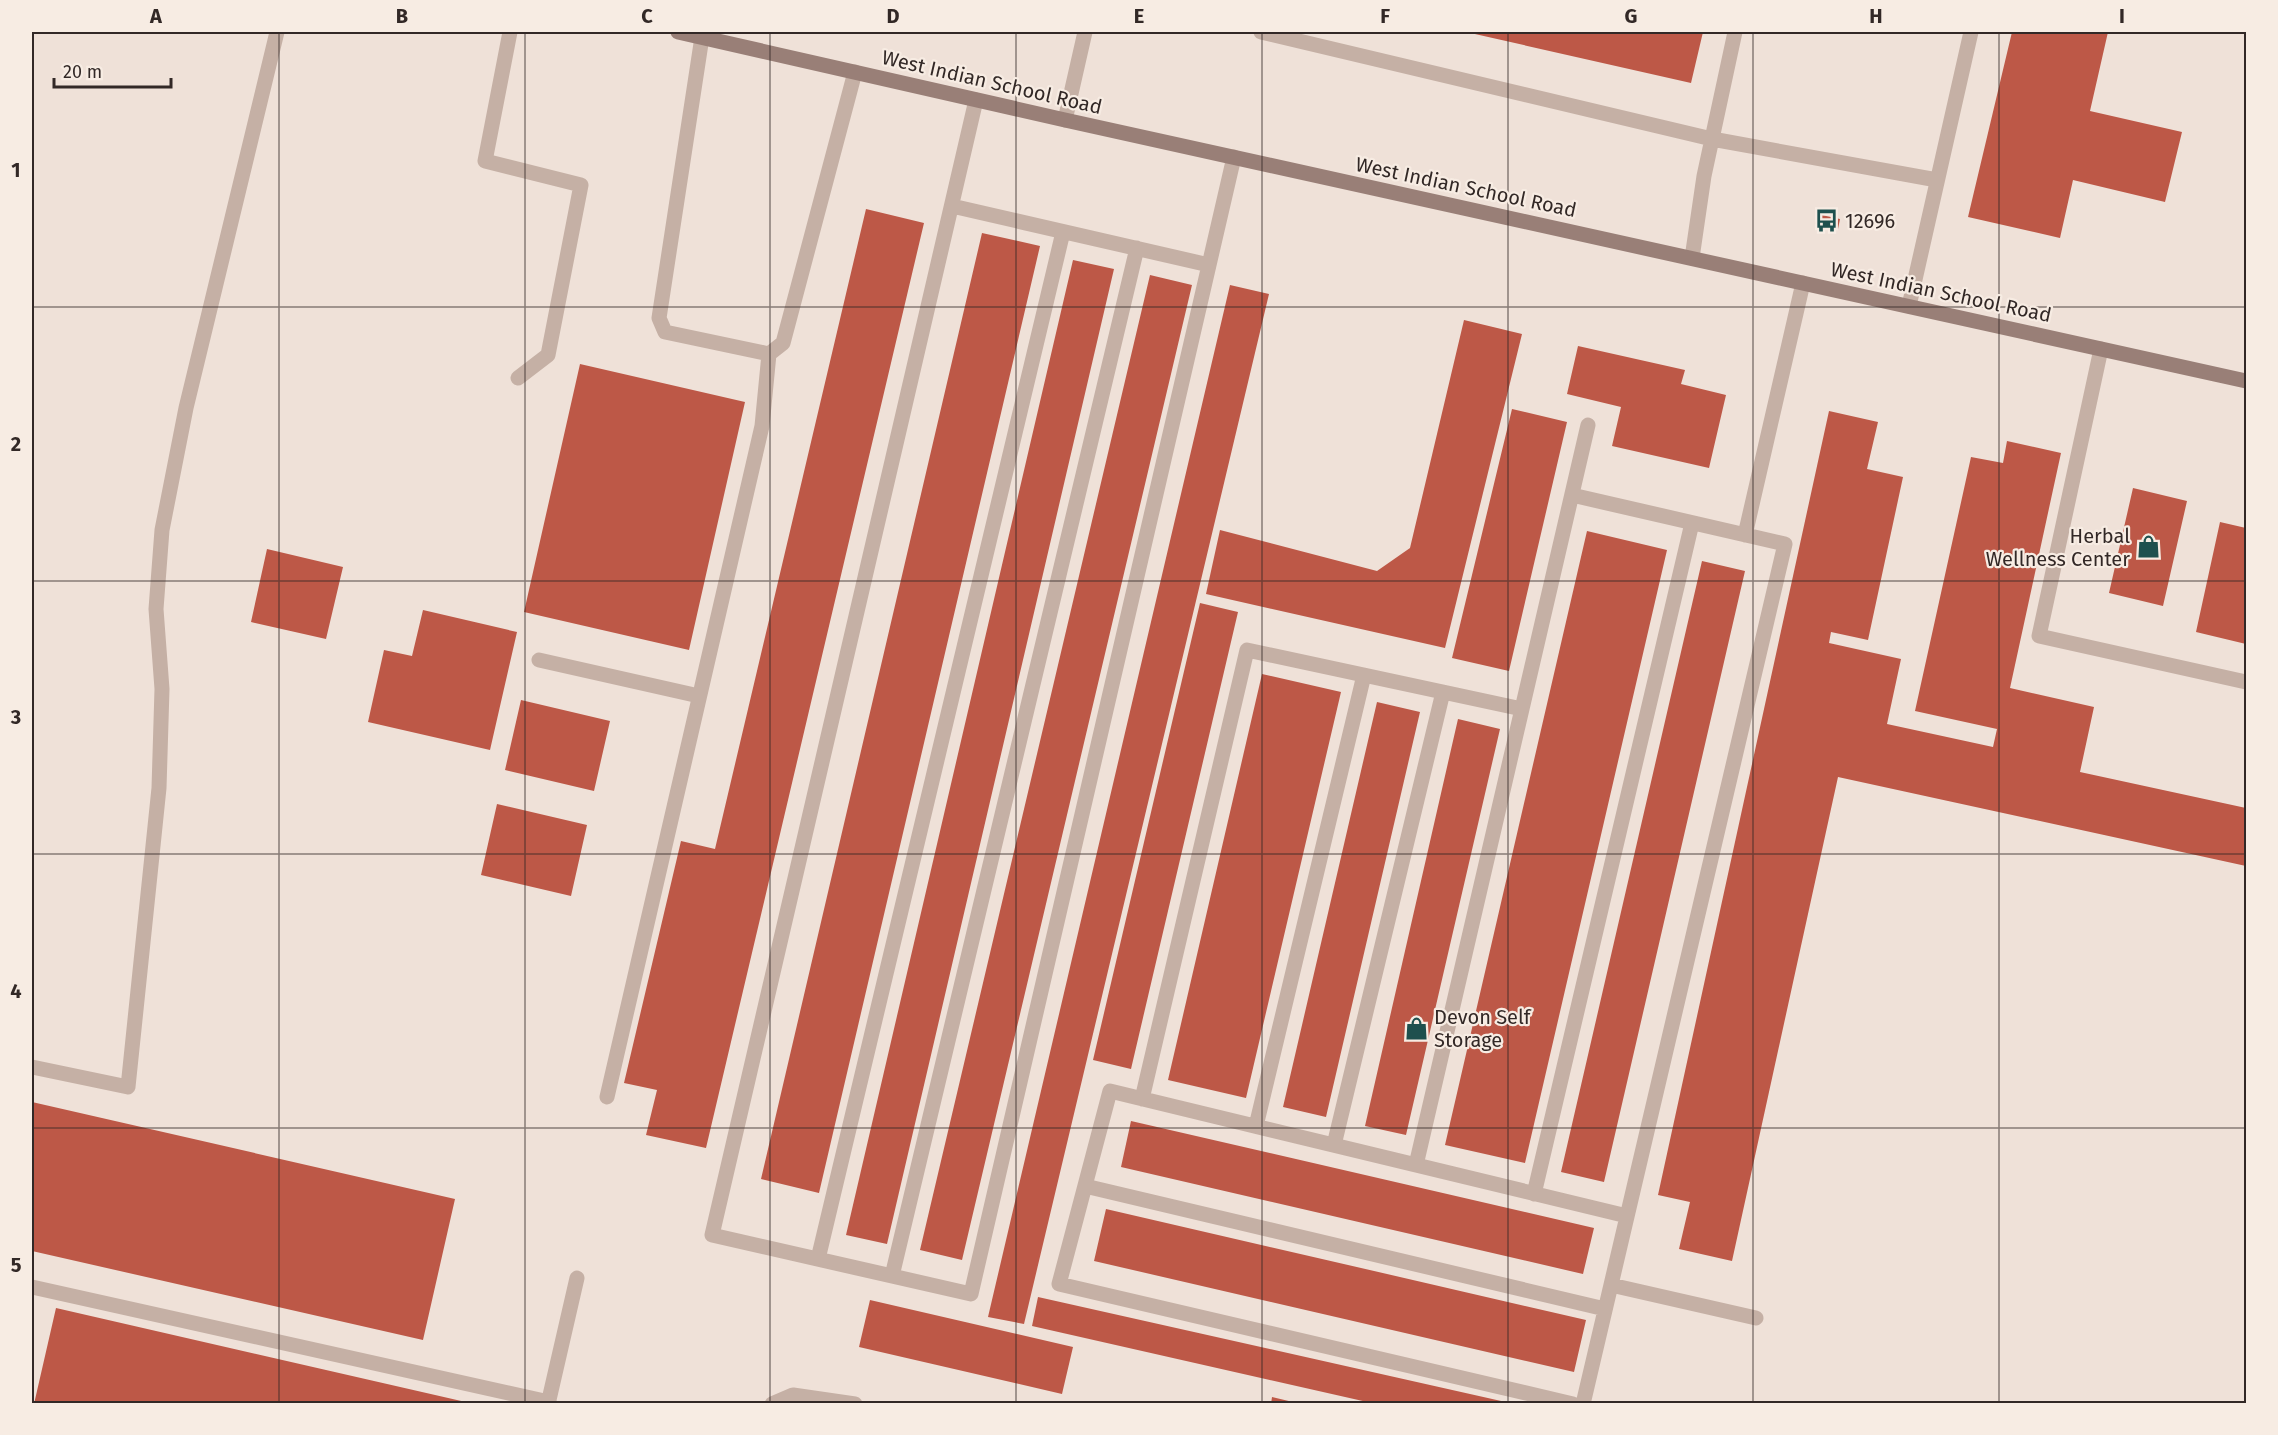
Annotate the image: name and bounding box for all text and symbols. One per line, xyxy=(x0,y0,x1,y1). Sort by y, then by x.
text: A xyxy=(149,4,163,28)
text: B xyxy=(396,4,408,28)
text: C xyxy=(641,4,653,28)
text: D xyxy=(886,4,900,28)
text: E xyxy=(1134,4,1144,28)
text: F xyxy=(1380,4,1390,28)
text: G xyxy=(1625,4,1637,28)
text: H xyxy=(1869,4,1883,28)
text: I xyxy=(2119,4,2125,28)
street label: West Indian School Road xyxy=(880,45,1104,119)
scale bar xyxy=(54,51,171,89)
text: 20 m xyxy=(63,61,102,83)
street label: West Indian School Road xyxy=(1353,152,1579,222)
text: 1 xyxy=(11,158,21,182)
bus stop icon: 12696 xyxy=(1814,208,1840,234)
place label: 12696 xyxy=(1845,209,1895,233)
street label: West Indian School Road xyxy=(1828,257,2054,327)
text: 2 xyxy=(11,432,21,456)
place label: Herbal Wellness Center xyxy=(1986,524,2130,571)
shop icon: Herbal Wellness Center xyxy=(2135,534,2161,560)
text: 3 xyxy=(10,705,21,729)
text: 4 xyxy=(10,979,22,1003)
place label: Devon Self Storage xyxy=(1434,1005,1532,1052)
shop icon: Devon Self Storage xyxy=(1403,1015,1429,1041)
text: 5 xyxy=(11,1253,22,1277)

